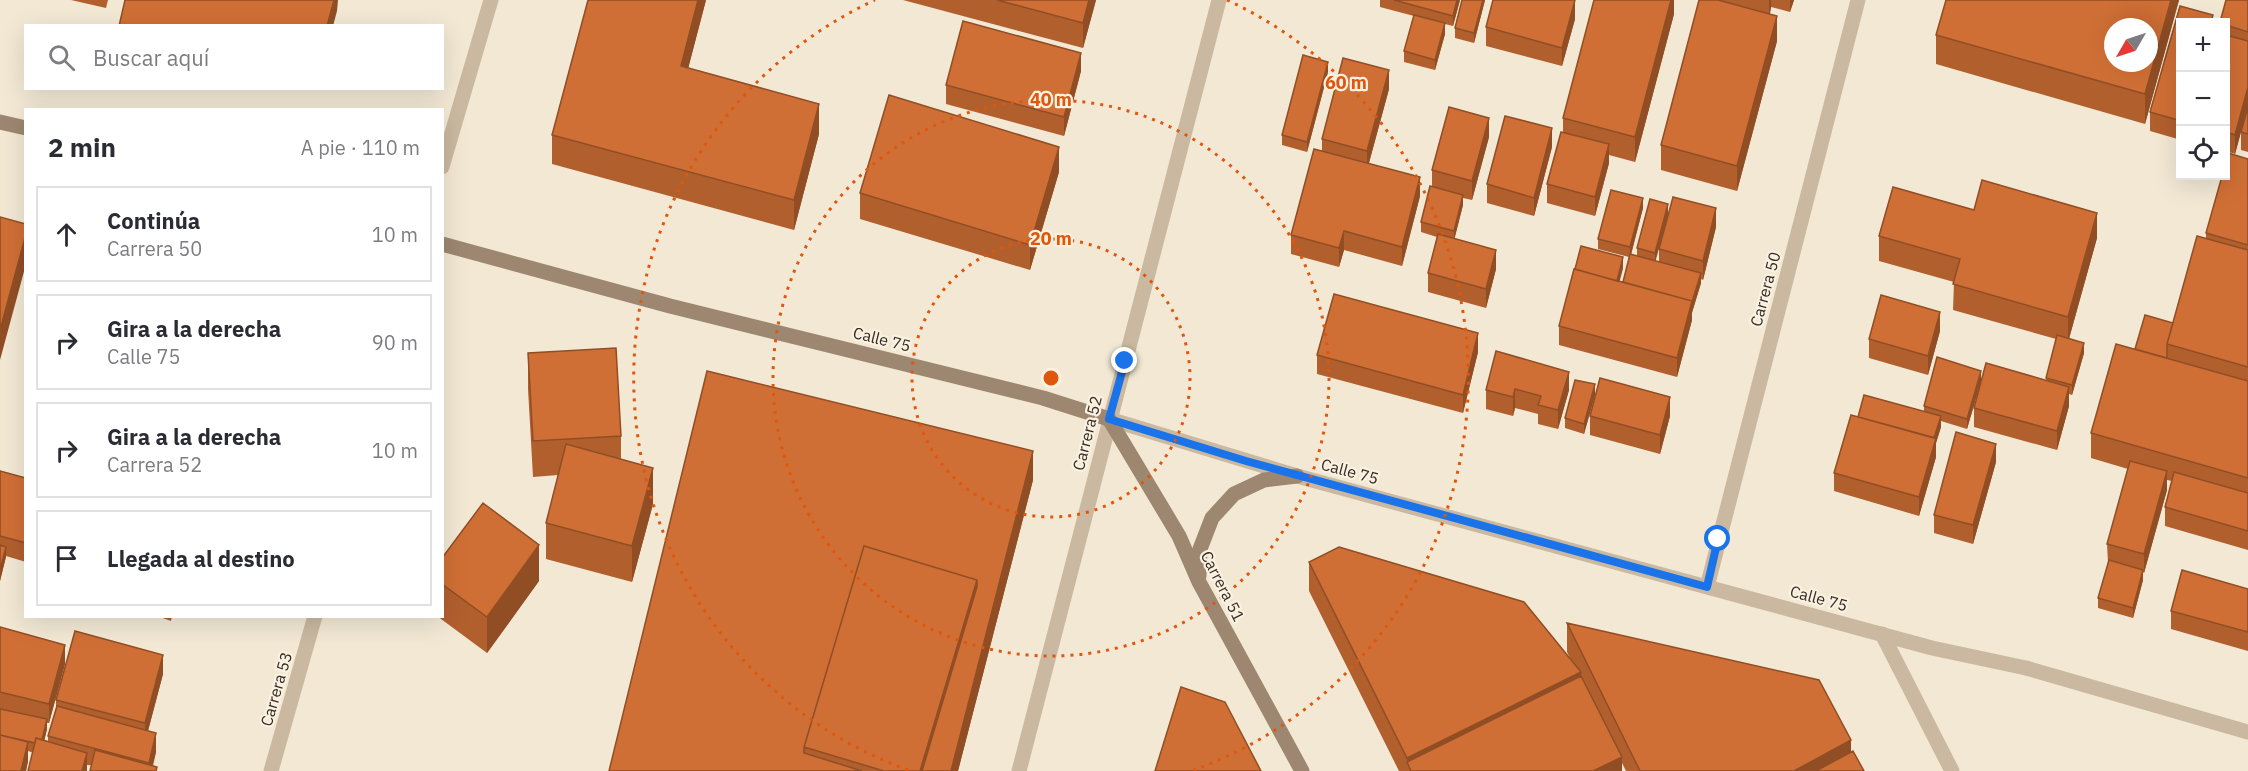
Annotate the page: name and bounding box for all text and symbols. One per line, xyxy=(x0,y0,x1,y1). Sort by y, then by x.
north arrow xyxy=(2104,18,2158,72)
map controls xyxy=(2176,18,2230,180)
button: + xyxy=(2176,18,2230,72)
search box xyxy=(24,24,444,90)
icon: search xyxy=(45,41,78,74)
text: Buscar aquí xyxy=(93,43,209,72)
text: 60 m xyxy=(1325,71,1367,94)
button: − xyxy=(2176,72,2230,126)
text: 40 m xyxy=(1030,88,1072,111)
button: locate xyxy=(2176,126,2230,180)
text: 2 min xyxy=(48,130,116,164)
text: A pie · 110 m xyxy=(301,134,420,161)
text: Continúa xyxy=(107,206,200,235)
icon: ahead xyxy=(50,218,83,251)
text: 10 m xyxy=(372,221,418,248)
text: 20 m xyxy=(1030,227,1072,250)
text: Carrera 50 xyxy=(107,235,202,262)
street label: Carrera 50 xyxy=(1745,250,1785,328)
text: Gira a la derecha xyxy=(107,314,281,343)
street label: Calle 75 xyxy=(851,322,913,356)
icon: right xyxy=(50,326,83,359)
text: 90 m xyxy=(372,329,418,356)
text: Calle 75 xyxy=(107,343,181,370)
route end xyxy=(1111,347,1137,373)
centre of rings xyxy=(1041,368,1061,388)
street label: Carrera 52 xyxy=(1068,394,1106,472)
text: Gira a la derecha xyxy=(107,422,281,451)
icon: right xyxy=(50,434,83,467)
text: 10 m xyxy=(372,437,418,464)
text: Carrera 52 xyxy=(107,451,202,478)
street label: Calle 75 xyxy=(1319,454,1381,488)
route start xyxy=(1704,525,1730,551)
icon: arrive xyxy=(50,542,83,575)
text: Llegada al destino xyxy=(107,544,295,573)
street label: Carrera 51 xyxy=(1197,547,1249,625)
street label: Calle 75 xyxy=(1788,581,1850,615)
street label: Carrera 53 xyxy=(256,650,296,728)

